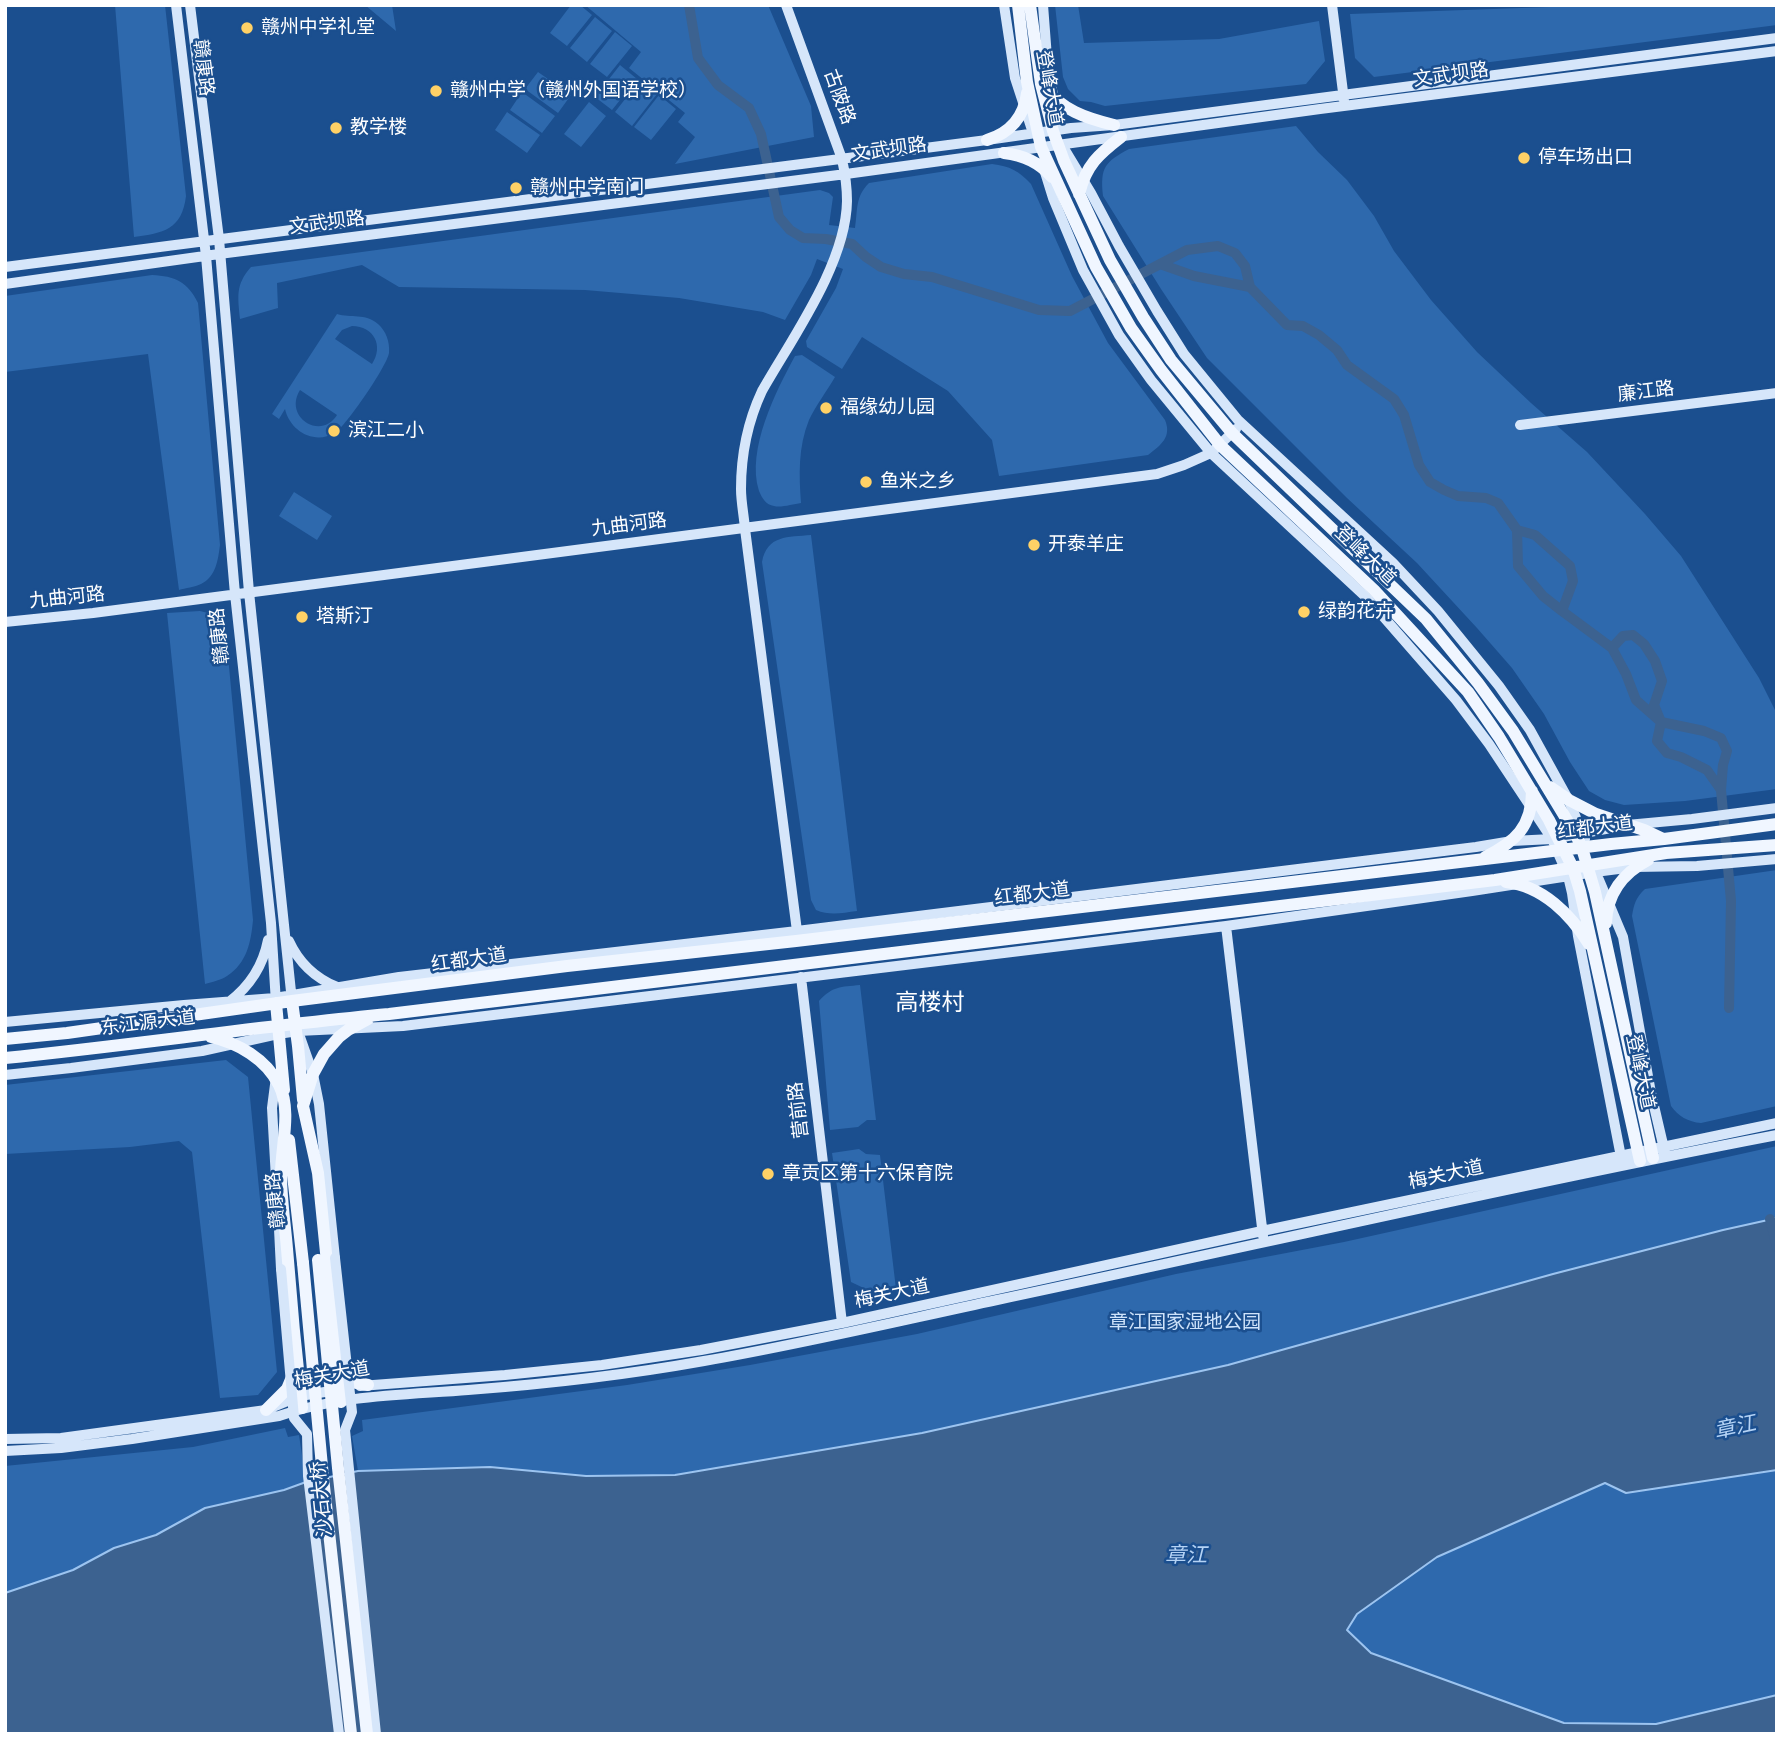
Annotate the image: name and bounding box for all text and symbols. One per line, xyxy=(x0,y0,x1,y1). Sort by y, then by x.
place label: 赣州中学礼堂 xyxy=(261,17,375,39)
marker: 赣州中学礼堂 xyxy=(239,20,255,36)
street label: 赣康路 xyxy=(188,38,218,98)
street label: 登峰大道 xyxy=(1031,49,1067,127)
street label: 文武坝路 xyxy=(1412,58,1490,92)
street label: 古陂路 xyxy=(819,66,859,128)
place label: 赣州中学（赣州外国语学校） xyxy=(450,80,697,102)
marker: 赣州中学（赣州外国语学校） xyxy=(428,83,444,99)
place label: 教学楼 xyxy=(350,117,407,139)
marker: 教学楼 xyxy=(328,120,344,136)
street label: 文武坝路 xyxy=(850,133,928,167)
place label: 停车场出口 xyxy=(1538,147,1633,169)
marker: 停车场出口 xyxy=(1516,150,1532,166)
place label: 赣州中学南门 xyxy=(530,177,644,199)
marker: 赣州中学南门 xyxy=(508,180,524,196)
street label: 文武坝路 xyxy=(288,207,366,239)
street label: 廉江路 xyxy=(1616,377,1676,407)
place label: 福缘幼儿园 xyxy=(840,397,935,419)
marker: 福缘幼儿园 xyxy=(818,400,834,416)
place label: 滨江二小 xyxy=(348,420,424,442)
marker: 滨江二小 xyxy=(326,423,342,439)
place label: 鱼米之乡 xyxy=(880,471,956,493)
marker: 鱼米之乡 xyxy=(858,474,874,490)
street label: 九曲河路 xyxy=(590,509,668,541)
street label: 登峰大道 xyxy=(1330,521,1400,591)
place label: 开泰羊庄 xyxy=(1048,534,1124,556)
marker: 开泰羊庄 xyxy=(1026,537,1042,553)
street label: 九曲河路 xyxy=(28,583,106,613)
place label: 绿韵花卉 xyxy=(1318,601,1394,623)
marker: 绿韵花卉 xyxy=(1296,604,1312,620)
street label: 赣康路 xyxy=(206,606,234,666)
place label: 塔斯汀 xyxy=(316,606,373,628)
marker: 塔斯汀 xyxy=(294,609,310,625)
street label: 红都大道 xyxy=(1556,812,1634,844)
street label: 红都大道 xyxy=(993,878,1071,910)
street label: 红都大道 xyxy=(430,943,508,977)
district label: 高楼村 xyxy=(896,989,964,1017)
street label: 东江源大道 xyxy=(99,1006,197,1040)
street label: 登峰大道 xyxy=(1621,1032,1659,1112)
street label: 营前路 xyxy=(784,1080,814,1140)
street label: 梅关大道 xyxy=(1406,1156,1486,1194)
place label: 章贡区第十六保育院 xyxy=(782,1163,953,1185)
marker: 章贡区第十六保育院 xyxy=(760,1166,776,1182)
street label: 赣康路 xyxy=(262,1170,290,1230)
street label: 梅关大道 xyxy=(852,1275,932,1313)
park label: 章江国家湿地公园 xyxy=(1109,1312,1261,1334)
street label: 梅关大道 xyxy=(293,1357,371,1393)
water label: 章江 xyxy=(1712,1411,1758,1445)
street label: 沙石大桥 xyxy=(307,1460,337,1538)
water label: 章江 xyxy=(1165,1543,1207,1569)

